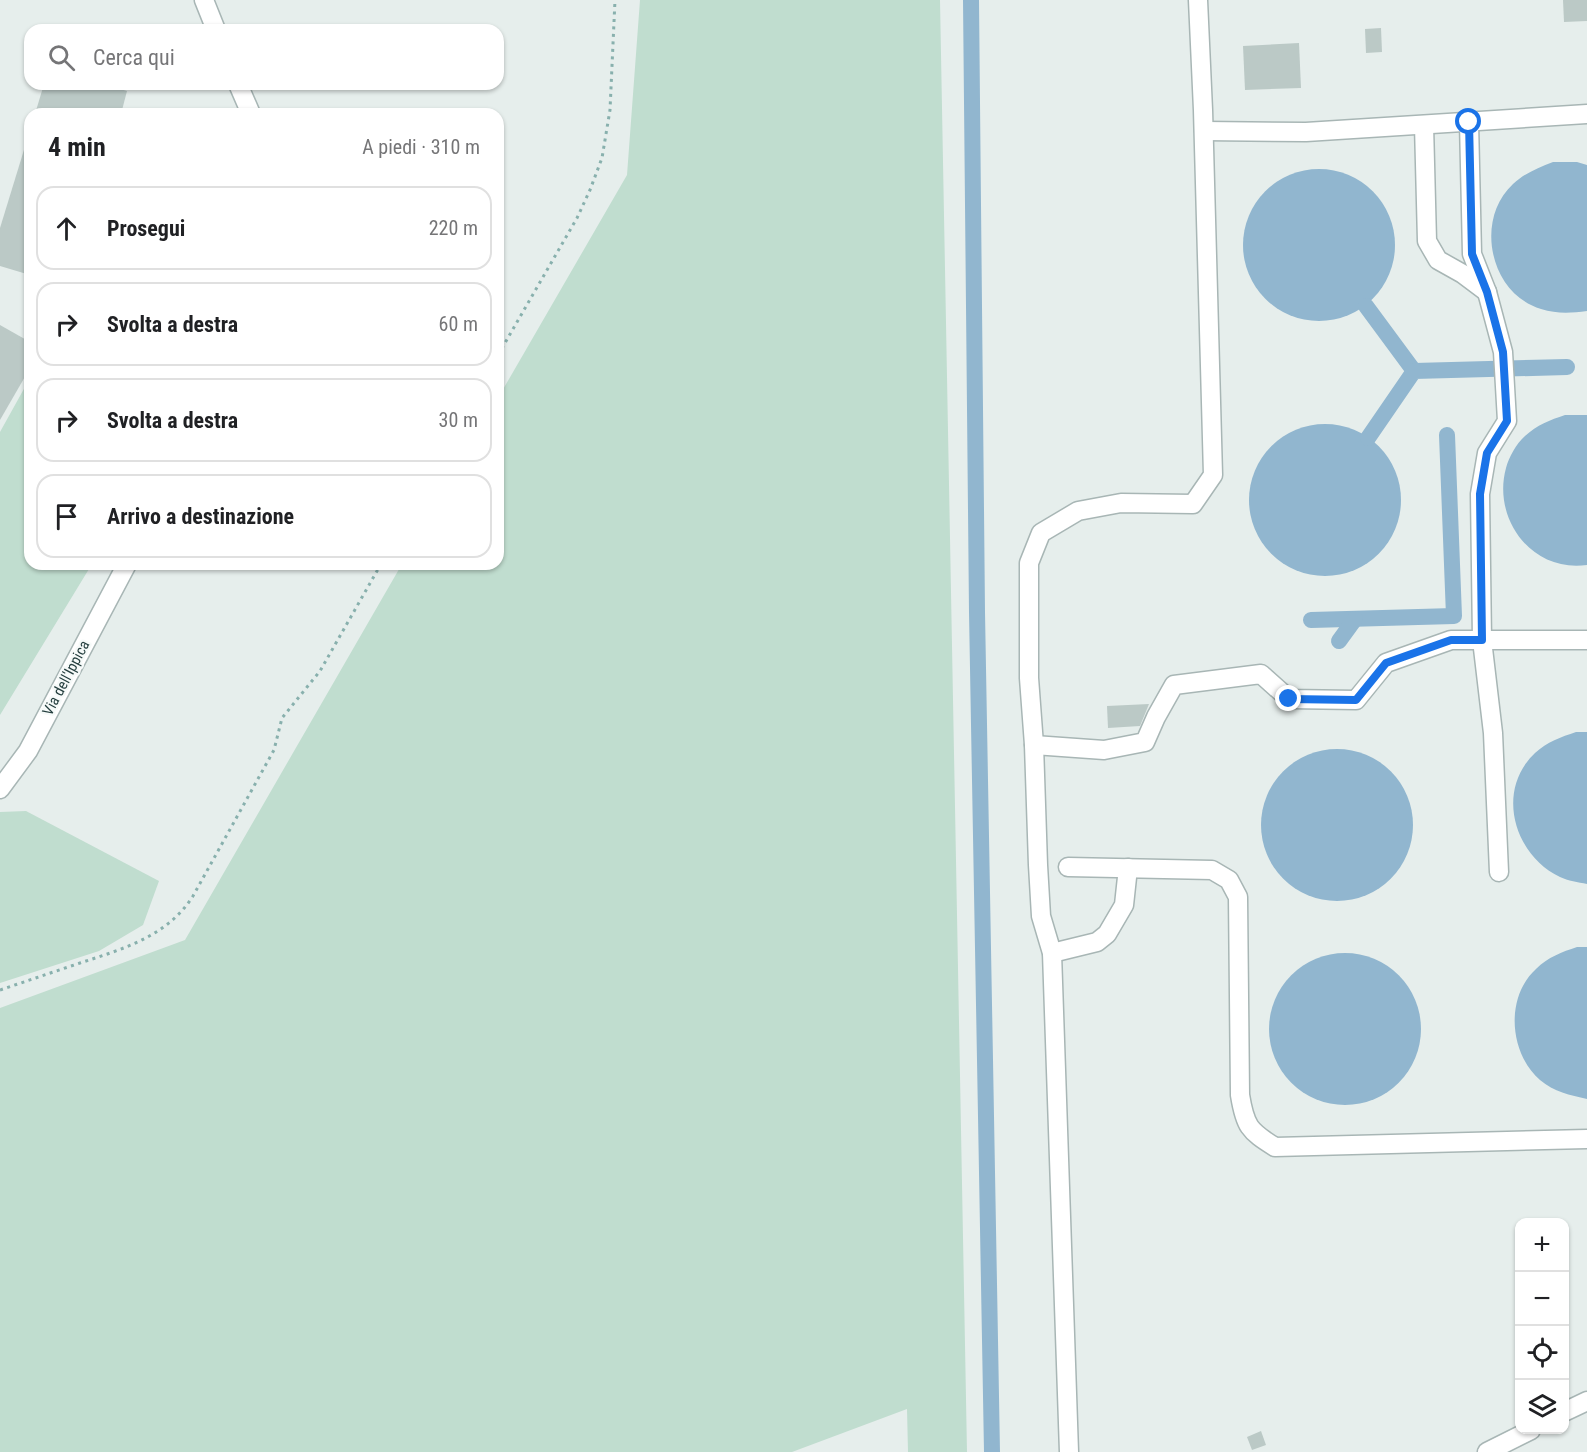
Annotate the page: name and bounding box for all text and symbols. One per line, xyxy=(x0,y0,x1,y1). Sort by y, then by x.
search box xyxy=(24,24,504,90)
icon: search xyxy=(45,41,78,74)
text: Cerca qui xyxy=(93,45,175,70)
route start xyxy=(1455,108,1481,134)
text: 4 min xyxy=(48,132,106,162)
text: A piedi · 310 m xyxy=(362,135,480,159)
icon: ahead xyxy=(50,212,83,245)
text: Prosegui xyxy=(107,216,185,241)
text: 220 m xyxy=(429,216,478,240)
icon: right xyxy=(50,308,83,341)
text: Svolta a destra xyxy=(107,312,238,337)
text: 60 m xyxy=(439,312,478,336)
icon: right xyxy=(50,404,83,437)
text: Svolta a destra xyxy=(107,408,238,433)
text: 30 m xyxy=(439,408,478,432)
icon: arrive xyxy=(50,500,83,533)
text: Arrivo a destinazione xyxy=(107,504,294,529)
street label: Via dell'Ippica xyxy=(39,637,93,719)
route end xyxy=(1275,685,1301,711)
map controls xyxy=(1515,1218,1569,1434)
button: + xyxy=(1515,1218,1569,1272)
button: − xyxy=(1515,1272,1569,1326)
button: locate xyxy=(1515,1326,1569,1380)
button: layers xyxy=(1515,1380,1569,1434)

